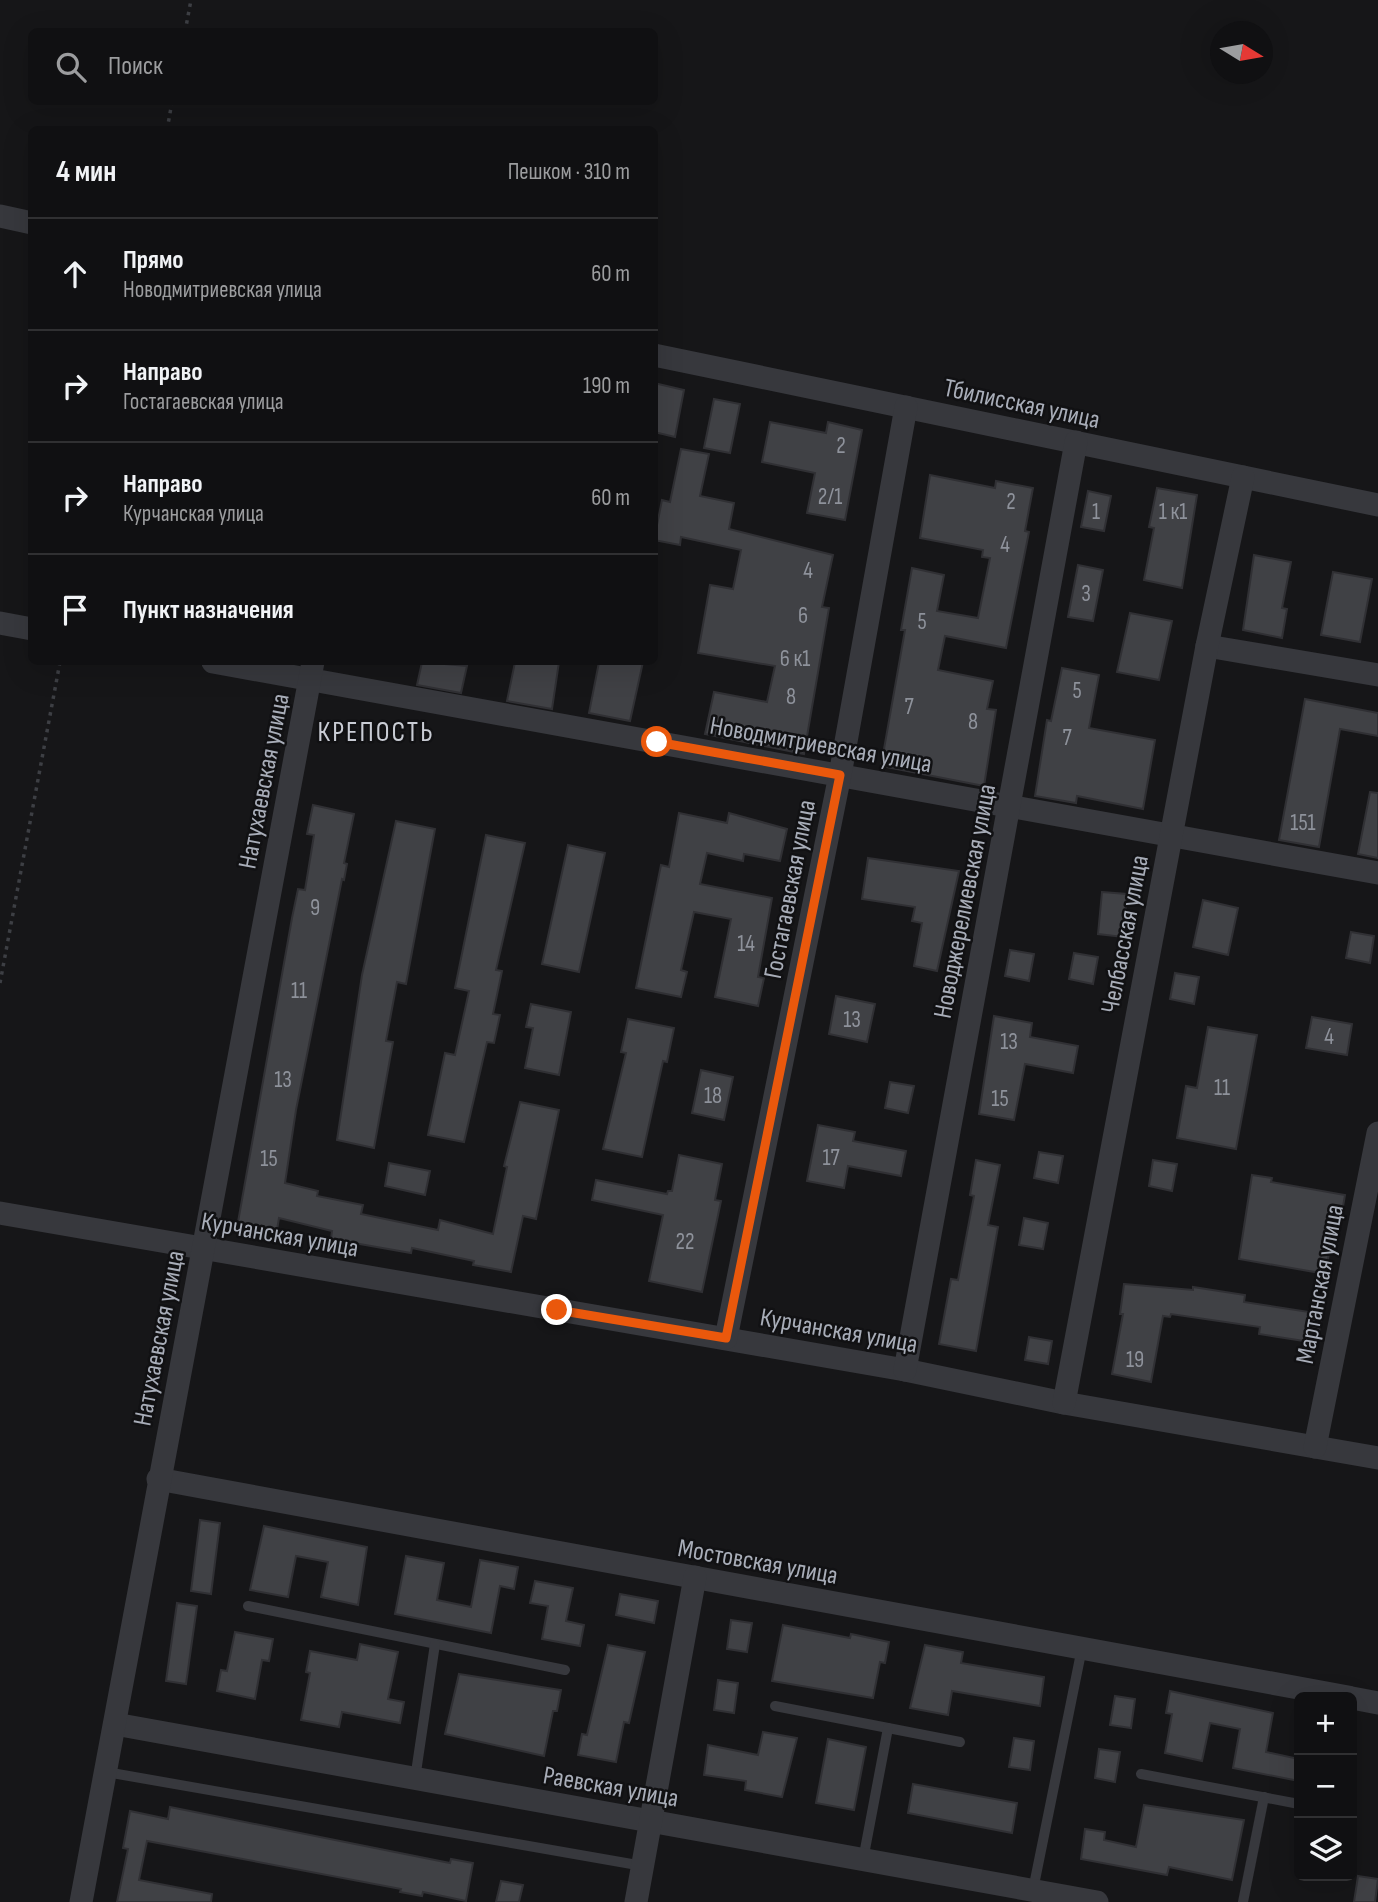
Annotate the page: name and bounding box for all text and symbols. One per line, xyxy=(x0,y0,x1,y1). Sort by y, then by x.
north arrow xyxy=(1210,21,1273,84)
search box xyxy=(28,28,658,105)
icon: search xyxy=(52,48,90,86)
text: Поиск xyxy=(108,51,163,82)
text: 4 мин xyxy=(56,154,116,190)
text: Пешком · 310 m xyxy=(508,158,630,186)
text: Прямо xyxy=(123,245,184,276)
icon: ahead xyxy=(56,255,94,293)
text: 60 m xyxy=(591,260,630,288)
text: Новодмитриевская улица xyxy=(123,276,322,304)
text: Направо xyxy=(123,357,202,388)
icon: right xyxy=(56,367,94,405)
text: 190 m xyxy=(583,372,630,400)
street label: Тбилисская улица xyxy=(941,373,1102,436)
text: Гостагаевская улица xyxy=(123,388,284,416)
house number: 2 xyxy=(836,432,846,460)
text: Направо xyxy=(123,469,202,500)
icon: right xyxy=(56,479,94,517)
house number: 2/1 xyxy=(818,483,842,511)
text: 60 m xyxy=(591,484,630,512)
house number: 2 xyxy=(1006,488,1016,516)
house number: 1 xyxy=(1092,498,1100,526)
house number: 1 к1 xyxy=(1159,498,1187,526)
text: Курчанская улица xyxy=(123,500,264,528)
house number: 4 xyxy=(1000,531,1010,559)
house number: 4 xyxy=(803,557,813,585)
house number: 3 xyxy=(1081,580,1091,608)
icon: arrive xyxy=(56,591,94,629)
text: Пункт назначения xyxy=(123,595,294,626)
house number: 6 xyxy=(798,602,808,630)
house number: 5 xyxy=(917,608,927,636)
house number: 6 к1 xyxy=(780,645,810,673)
house number: 5 xyxy=(1072,677,1082,705)
house number: 8 xyxy=(786,683,796,711)
street label: Натухаевская улица xyxy=(232,691,297,871)
house number: 7 xyxy=(904,693,914,721)
house number: 8 xyxy=(968,708,978,736)
street label: Новодмитриевская улица xyxy=(707,711,934,780)
district label: КРЕПОСТЬ xyxy=(318,716,434,749)
house number: 7 xyxy=(1062,724,1072,752)
route start xyxy=(641,726,672,757)
street label: Новоджерелиевская улица xyxy=(928,782,1003,1021)
street label: Гостагаевская улица xyxy=(758,797,823,981)
house number: 151 xyxy=(1290,809,1316,837)
street label: Челбасская улица xyxy=(1095,853,1156,1016)
house number: 9 xyxy=(310,894,320,922)
house number: 14 xyxy=(737,930,755,958)
house number: 11 xyxy=(291,977,307,1005)
house number: 13 xyxy=(843,1006,861,1034)
house number: 4 xyxy=(1324,1023,1334,1051)
house number: 13 xyxy=(1000,1028,1018,1056)
house number: 13 xyxy=(274,1066,292,1094)
house number: 11 xyxy=(1214,1074,1230,1102)
house number: 18 xyxy=(704,1082,722,1110)
house number: 15 xyxy=(991,1085,1009,1113)
house number: 17 xyxy=(822,1144,840,1172)
house number: 15 xyxy=(260,1145,278,1173)
street label: Мартанская улица xyxy=(1290,1202,1351,1367)
street label: Курчанская улица xyxy=(199,1206,361,1265)
house number: 22 xyxy=(676,1228,694,1256)
street label: Натухаевская улица xyxy=(127,1248,192,1428)
route end xyxy=(541,1294,572,1325)
street label: Курчанская улица xyxy=(758,1302,920,1361)
house number: 19 xyxy=(1126,1346,1144,1374)
street label: Мостовская улица xyxy=(675,1533,840,1592)
map controls xyxy=(1294,1692,1357,1881)
button: + xyxy=(1294,1692,1357,1755)
button: − xyxy=(1294,1755,1357,1818)
street label: Раевская улица xyxy=(541,1760,681,1815)
button: layers xyxy=(1294,1818,1357,1881)

